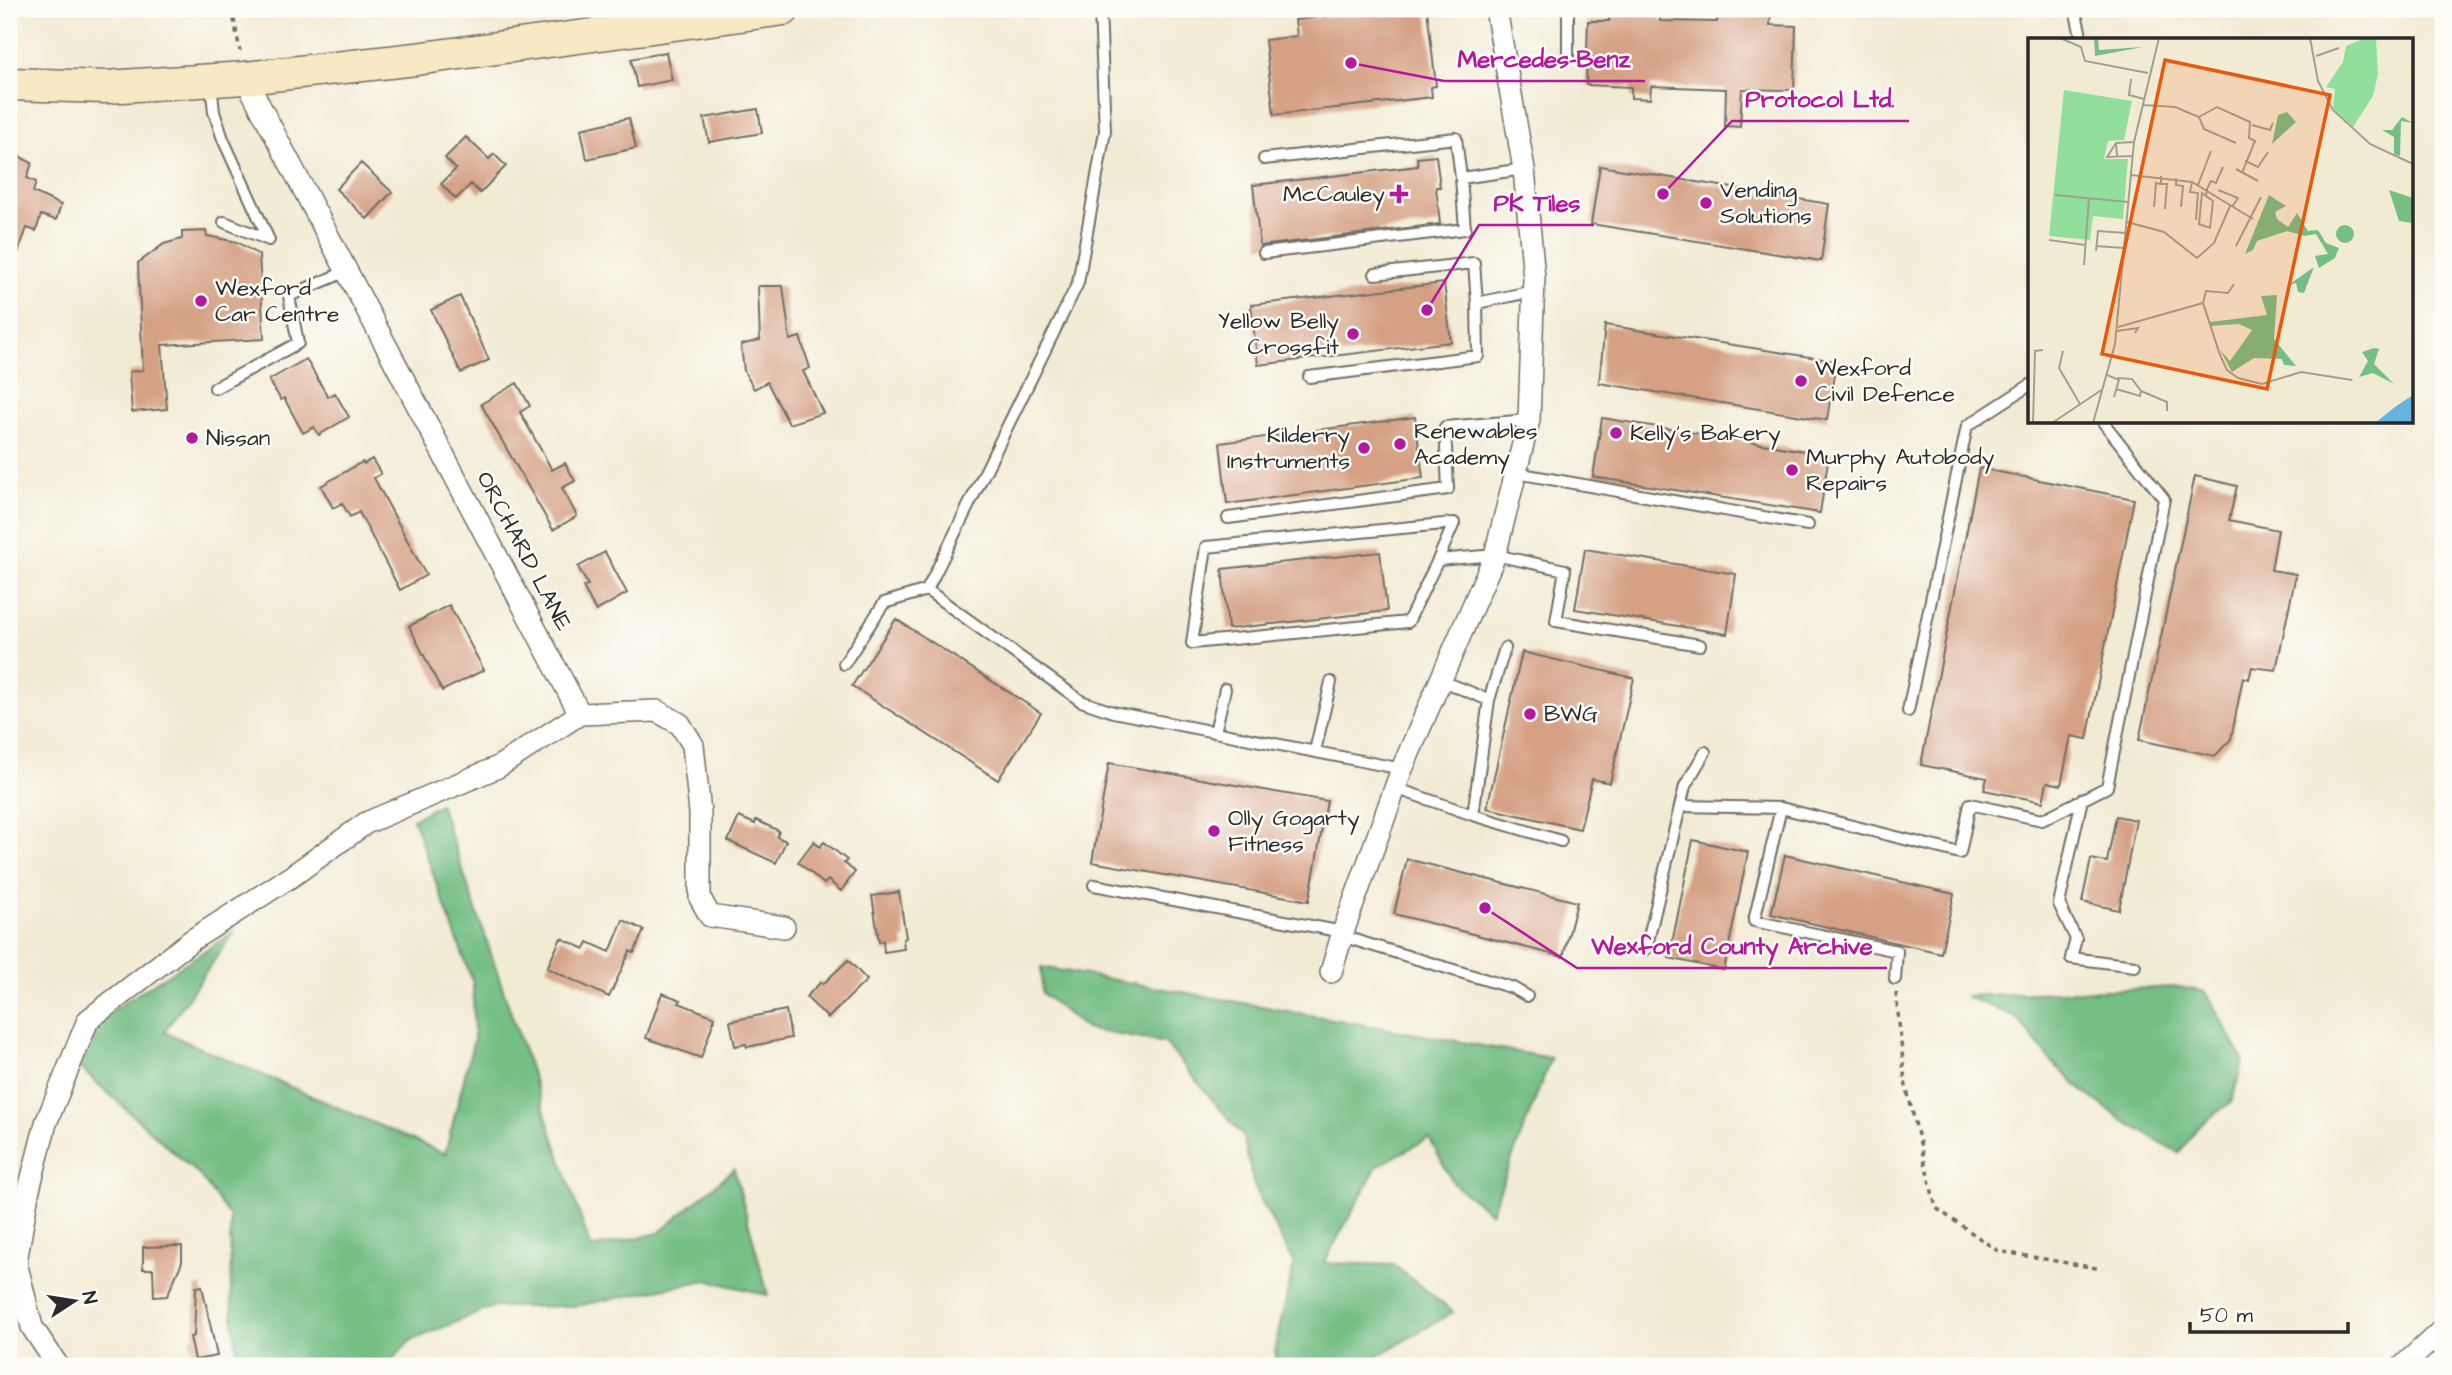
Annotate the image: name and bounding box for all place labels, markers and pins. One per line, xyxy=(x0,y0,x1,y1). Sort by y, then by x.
callout: Mercedes-Benz xyxy=(1444,36,1645,81)
callout: Protocol Ltd. xyxy=(1732,76,1909,121)
place label: Vending Solutions xyxy=(1720,174,1812,232)
place label: McCauley xyxy=(1283,178,1385,211)
callout: PK Tiles xyxy=(1479,180,1594,225)
marker: McCauley xyxy=(1391,186,1407,202)
marker: Vending Solutions xyxy=(1698,195,1714,211)
place label: Wexford Car Centre xyxy=(215,272,340,330)
marker: Wexford Car Centre xyxy=(193,293,209,309)
place label: Yellow Belly Crossfit xyxy=(1218,305,1340,363)
marker: Yellow Belly Crossfit xyxy=(1345,326,1361,342)
place label: Wexford Civil Defence xyxy=(1815,352,1955,410)
marker: Wexford Civil Defence xyxy=(1793,373,1809,389)
place label: Renewables Academy xyxy=(1414,415,1538,474)
place label: Kelly's Bakery xyxy=(1630,417,1781,450)
place label: Kilderry Instruments xyxy=(1227,419,1350,477)
place label: Nissan xyxy=(206,422,270,454)
marker: Kelly's Bakery xyxy=(1608,425,1624,441)
marker: Nissan xyxy=(184,430,200,446)
marker: Renewables Academy xyxy=(1392,436,1408,452)
marker: Kilderry Instruments xyxy=(1356,440,1372,456)
place label: Murphy Autobody Repairs xyxy=(1806,441,1995,499)
marker: Murphy Autobody Repairs xyxy=(1784,462,1800,478)
place label: BWG xyxy=(1544,698,1598,730)
marker: BWG xyxy=(1522,706,1538,722)
place label: Olly Gogarty Fitness xyxy=(1228,802,1360,860)
marker: Olly Gogarty Fitness xyxy=(1206,823,1222,839)
callout: Wexford County Archive xyxy=(1577,923,1887,968)

